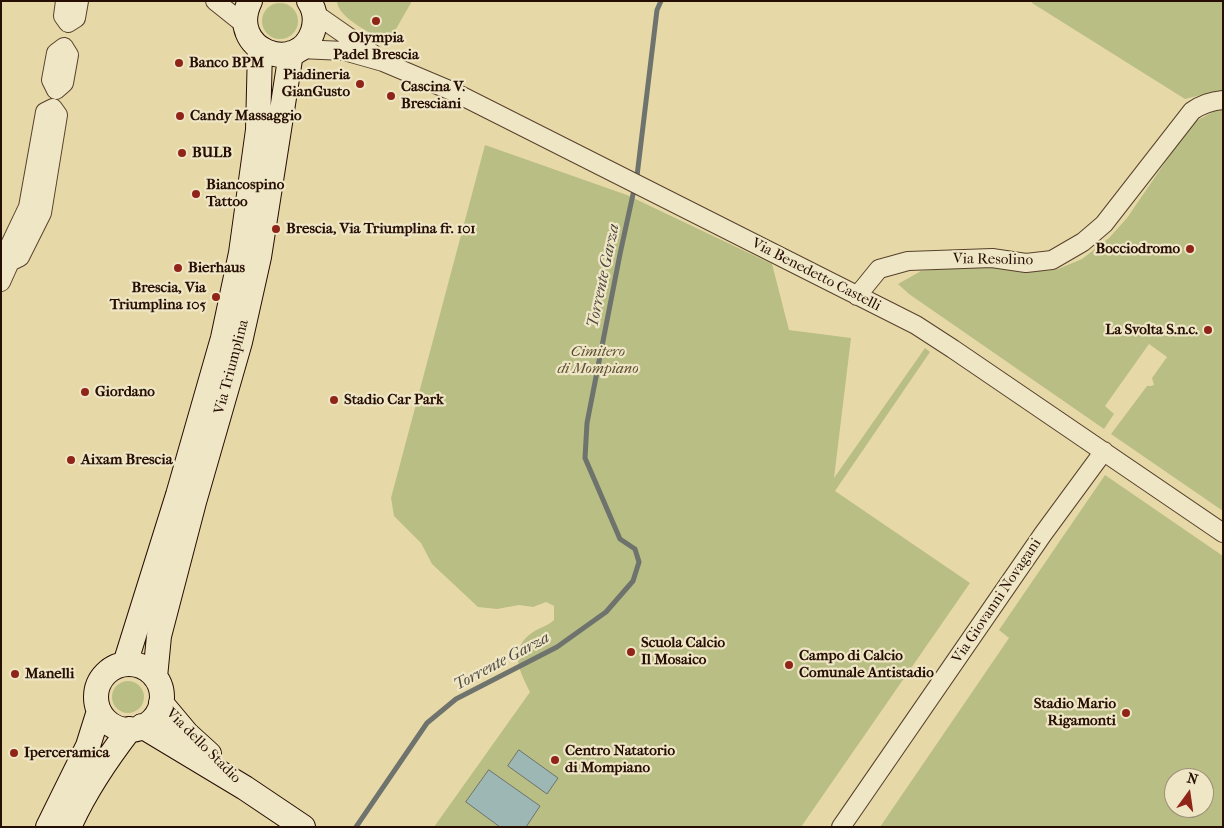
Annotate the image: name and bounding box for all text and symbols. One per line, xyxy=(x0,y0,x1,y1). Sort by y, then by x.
marker: Olympia Padel Brescia xyxy=(370,15,382,27)
place label: Olympia Padel Brescia xyxy=(333,29,419,64)
place label: Banco BPM xyxy=(189,54,264,72)
marker: Banco BPM xyxy=(173,57,185,69)
place label: Piadineria GianGusto xyxy=(282,66,350,101)
marker: Piadineria GianGusto xyxy=(354,78,366,90)
place label: Cascina V. Bresciani xyxy=(401,78,465,113)
marker: Cascina V. Bresciani xyxy=(385,90,397,102)
place label: Candy Massaggio xyxy=(190,107,302,125)
marker: Candy Massaggio xyxy=(174,110,186,122)
place label: BULB xyxy=(192,144,232,162)
marker: BULB xyxy=(176,147,188,159)
place label: Biancospino Tattoo xyxy=(206,176,284,211)
marker: Biancospino Tattoo xyxy=(190,188,202,200)
place label: Brescia, Via Triumplina fr. 101 xyxy=(286,220,476,238)
water label: Torrente Garza xyxy=(584,222,624,330)
marker: Brescia, Via Triumplina fr. 101 xyxy=(270,223,282,235)
street label: Via Benedetto Castelli xyxy=(748,235,884,315)
place label: Bocciodromo xyxy=(1095,240,1180,258)
marker: Bocciodromo xyxy=(1184,243,1196,255)
street label: Via Resolino xyxy=(953,250,1033,270)
place label: Bierhaus xyxy=(188,259,245,277)
marker: Bierhaus xyxy=(172,262,184,274)
place label: Brescia, Via Triumplina 105 xyxy=(110,279,206,314)
marker: Brescia, Via Triumplina 105 xyxy=(210,291,222,303)
street label: Via Triumplina xyxy=(211,318,253,416)
place label: La Svolta S.n.c. xyxy=(1105,321,1198,339)
marker: La Svolta S.n.c. xyxy=(1202,324,1214,336)
park label: Cimitero di Mompiano xyxy=(557,343,639,378)
place label: Giordano xyxy=(95,383,155,401)
marker: Giordano xyxy=(79,386,91,398)
place label: Stadio Car Park xyxy=(344,391,444,409)
marker: Stadio Car Park xyxy=(328,394,340,406)
place label: Aixam Brescia xyxy=(81,451,173,469)
marker: Aixam Brescia xyxy=(65,454,77,466)
street label: Via Giovanni Novagani xyxy=(949,535,1045,667)
water label: Torrente Garza xyxy=(451,629,553,695)
place label: Scuola Calcio Il Mosaico xyxy=(641,634,725,669)
marker: Scuola Calcio Il Mosaico xyxy=(625,646,637,658)
place label: Campo di Calcio Comunale Antistadio xyxy=(799,647,934,682)
marker: Campo di Calcio Comunale Antistadio xyxy=(783,659,795,671)
place label: Manelli xyxy=(25,665,74,683)
marker: Manelli xyxy=(9,668,21,680)
place label: Stadio Mario Rigamonti xyxy=(1034,695,1116,730)
street label: Via dello Stadio xyxy=(162,705,244,787)
marker: Stadio Mario Rigamonti xyxy=(1120,707,1132,719)
place label: Centro Natatorio di Mompiano xyxy=(565,742,675,777)
place label: Iperceramica xyxy=(24,744,109,762)
marker: Iperceramica xyxy=(8,747,20,759)
marker: Centro Natatorio di Mompiano xyxy=(549,754,561,766)
north arrow xyxy=(1164,768,1214,818)
text: N xyxy=(1185,769,1200,788)

